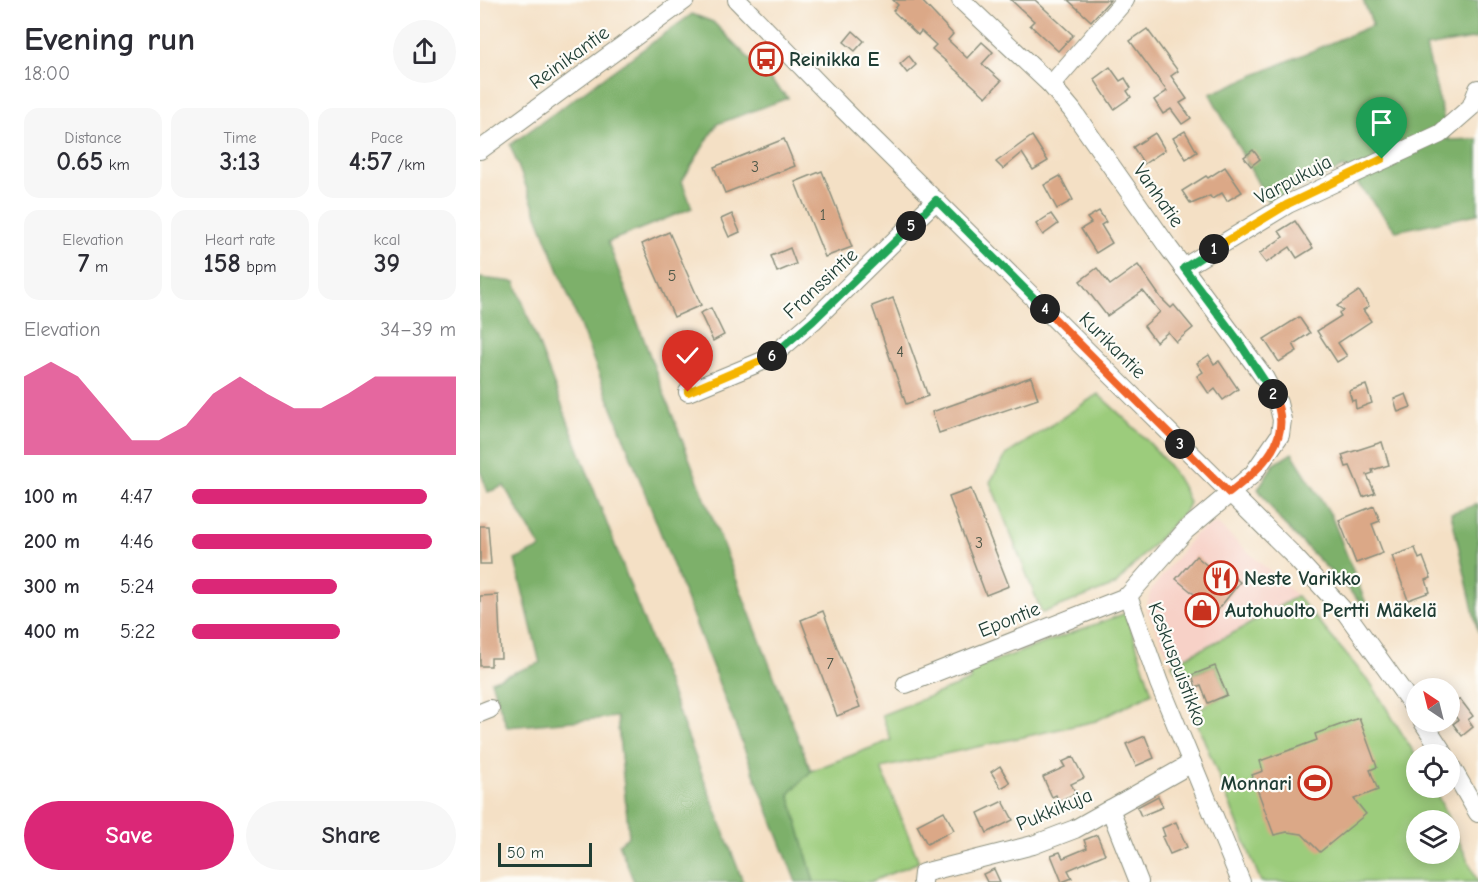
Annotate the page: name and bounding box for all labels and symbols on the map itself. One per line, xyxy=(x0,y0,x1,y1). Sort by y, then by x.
street label: Reinikantie xyxy=(525,21,614,94)
bus stop icon: Reinikka E xyxy=(748,41,784,77)
place label: Reinikka E xyxy=(789,48,880,71)
pin xyxy=(1356,97,1407,159)
street label: Varpukuja xyxy=(1251,150,1336,209)
house number: 3 xyxy=(751,158,759,176)
street label: Vanhatie xyxy=(1128,159,1189,231)
house number: 1 xyxy=(820,206,826,224)
pin: 5 xyxy=(896,211,926,241)
pin: 1 xyxy=(1199,234,1229,264)
street label: Franssintie xyxy=(778,243,862,323)
house number: 5 xyxy=(668,267,676,285)
pin: 4 xyxy=(1030,294,1060,324)
street label: Kurikantie xyxy=(1075,307,1151,383)
pin xyxy=(662,330,713,392)
pin: 6 xyxy=(757,341,787,371)
house number: 4 xyxy=(896,343,904,361)
pin: 2 xyxy=(1258,379,1288,409)
pin: 3 xyxy=(1165,429,1195,459)
house number: 3 xyxy=(975,534,983,552)
restaurant icon: Neste Varikko xyxy=(1203,560,1239,596)
place label: Neste Varikko xyxy=(1244,567,1361,590)
shop icon: Autohuolto Pertti Mäkelä xyxy=(1184,592,1220,628)
street label: Epontie xyxy=(975,597,1043,642)
street label: Keskuspuistikko xyxy=(1143,599,1212,730)
place label: Autohuolto Pertti Mäkelä xyxy=(1225,599,1437,622)
house number: 7 xyxy=(826,655,834,673)
north arrow xyxy=(1406,678,1460,732)
sports icon: Monnari xyxy=(1297,765,1333,801)
place label: Monnari xyxy=(1221,772,1292,795)
street label: Pukkikuja xyxy=(1013,783,1096,836)
scale bar xyxy=(498,840,592,868)

